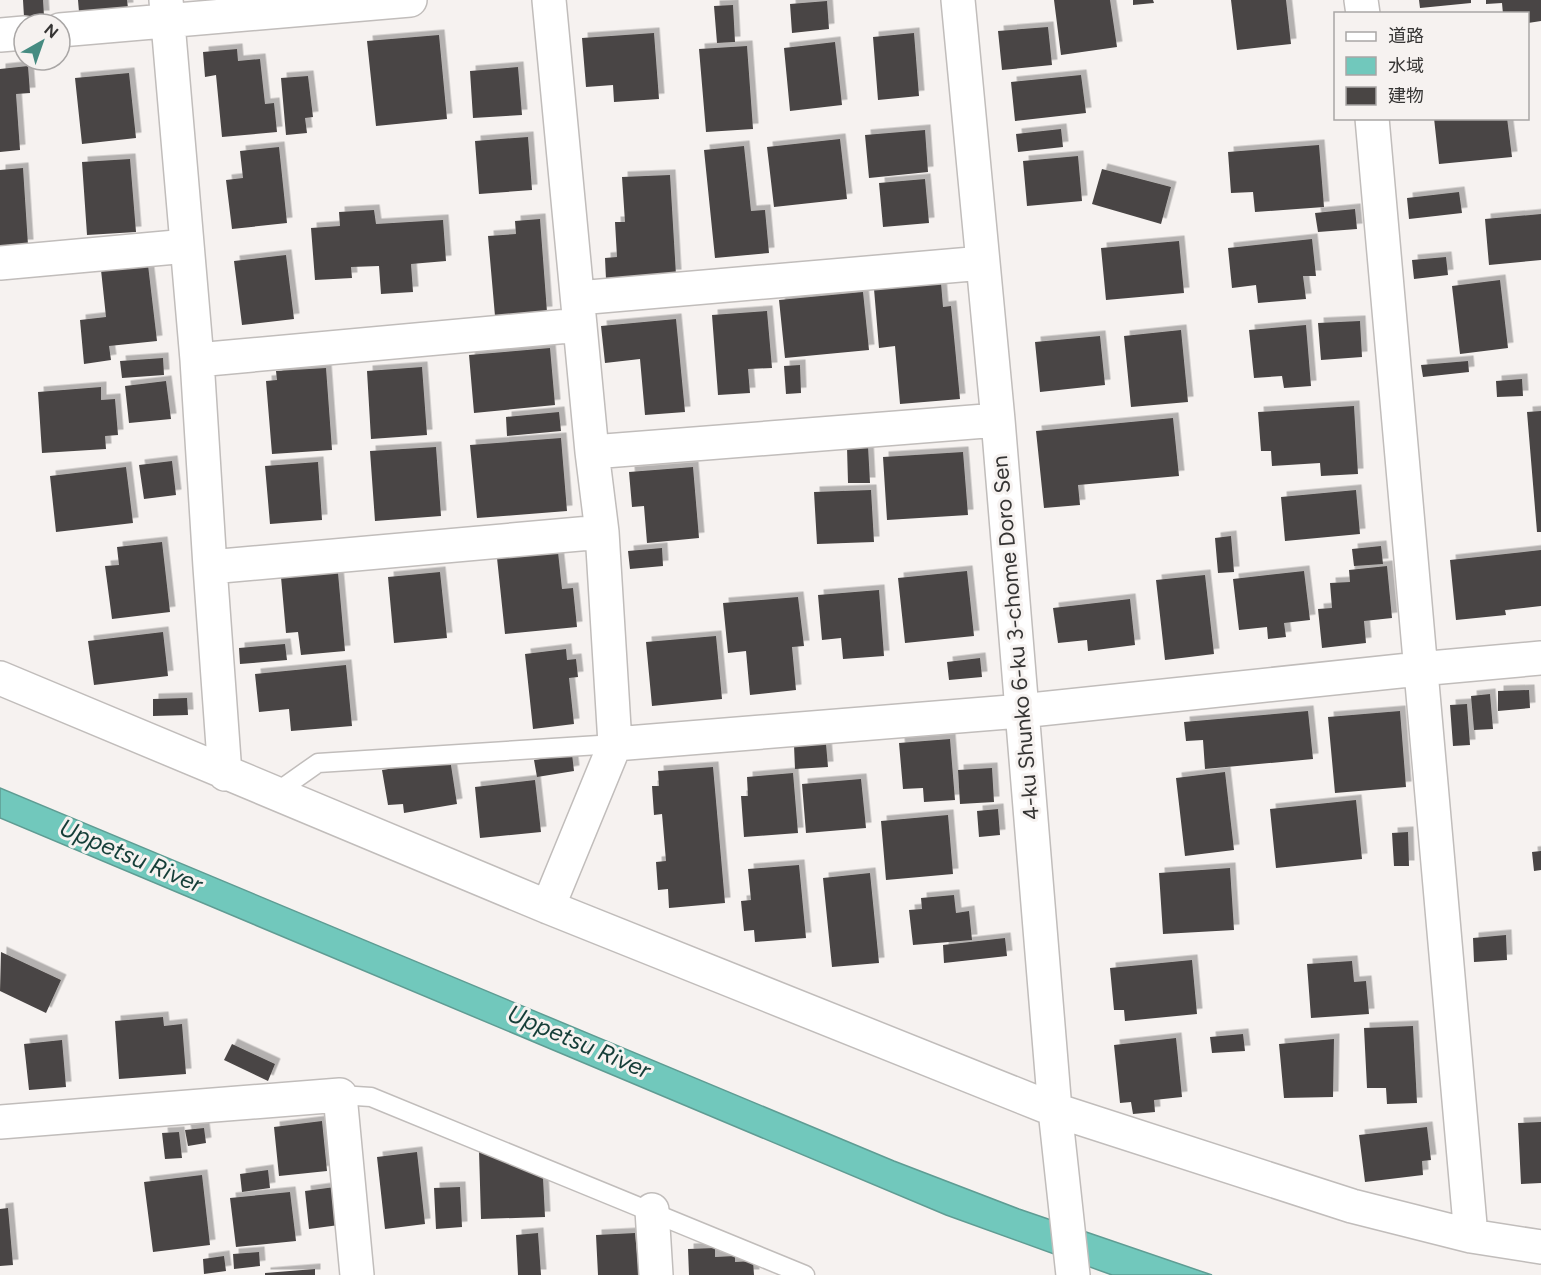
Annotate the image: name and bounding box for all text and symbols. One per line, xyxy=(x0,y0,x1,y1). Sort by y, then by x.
north arrow xyxy=(12,12,72,72)
legend xyxy=(1334,12,1529,120)
text: N xyxy=(40,20,62,42)
text: 道路 xyxy=(1388,25,1424,47)
text: 水域 xyxy=(1388,55,1424,77)
text: 建物 xyxy=(1388,85,1424,107)
street label: 4-ku Shunko 6-ku 3-chome Doro Sen xyxy=(986,455,1045,821)
water label: Uppetsu River xyxy=(55,812,208,899)
water label: Uppetsu River xyxy=(503,998,656,1085)

